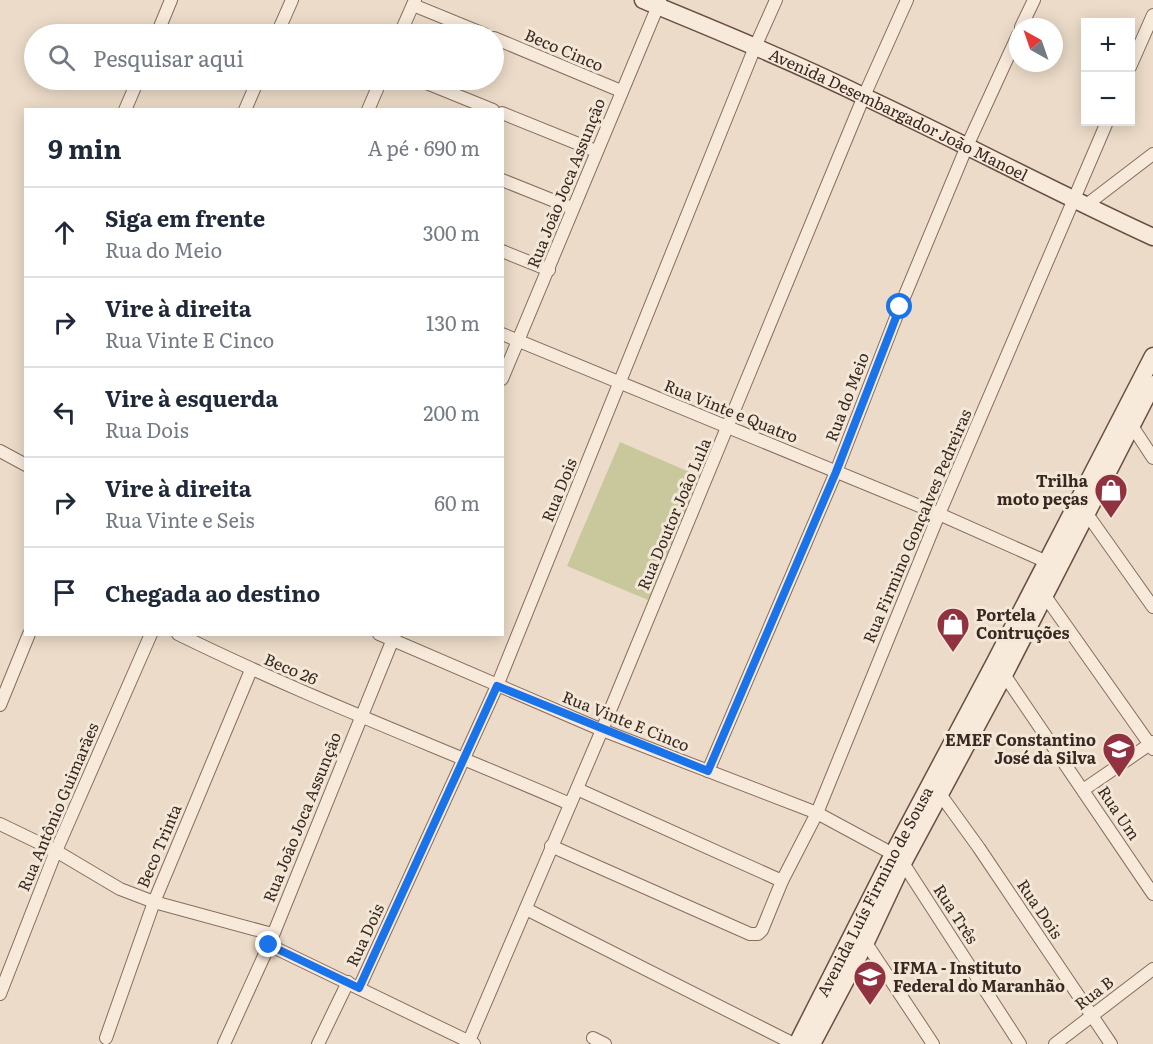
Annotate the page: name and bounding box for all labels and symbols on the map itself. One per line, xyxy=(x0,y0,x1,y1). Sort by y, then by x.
north arrow xyxy=(1009,18,1063,72)
street label: Beco Cinco xyxy=(521,22,608,76)
street label: Avenida Desembargador João Manoel xyxy=(765,41,1033,186)
street label: Rua João Joca Assunção xyxy=(520,94,610,271)
route start xyxy=(886,293,912,319)
street label: Rua do Meio xyxy=(818,349,874,445)
street label: Rua Vinte e Quatro xyxy=(661,372,802,448)
street label: Rua Firmino Gonçalves Pedreiras xyxy=(856,405,976,646)
street label: Rua Doutor João Lula xyxy=(630,433,716,593)
street label: Rua Dois xyxy=(534,454,582,525)
place label: Trilha moto peças xyxy=(997,468,1089,510)
shop icon: Trilha moto peças xyxy=(1093,472,1129,519)
place label: Portela Contruções xyxy=(976,602,1069,644)
shop icon: Portela Contruções xyxy=(935,606,971,653)
street label: Beco 26 xyxy=(261,646,322,690)
street label: Rua Vinte E Cinco xyxy=(559,684,694,757)
street label: Rua Antônio Guimarães xyxy=(11,718,104,895)
place label: EMEF Constantino José da Silva xyxy=(945,727,1097,769)
street label: Rua João Joca Assunção xyxy=(256,728,346,905)
school or university icon: EMEF Constantino José da Silva xyxy=(1101,731,1137,778)
street label: Rua Um xyxy=(1093,780,1147,845)
street label: Avenida Luís Firmino de Sousa xyxy=(810,781,938,1001)
street label: Beco Trinta xyxy=(130,800,187,891)
street label: Rua Dois xyxy=(1012,874,1070,943)
street label: Rua Três xyxy=(929,879,985,948)
street label: Rua Dois xyxy=(339,899,389,970)
route end xyxy=(255,931,281,957)
place label: IFMA - Instituto Federal do Maranhão xyxy=(893,955,1065,997)
school or university icon: IFMA - Instituto Federal do Maranhão xyxy=(852,959,888,1006)
street label: Rua B xyxy=(1069,970,1118,1015)

